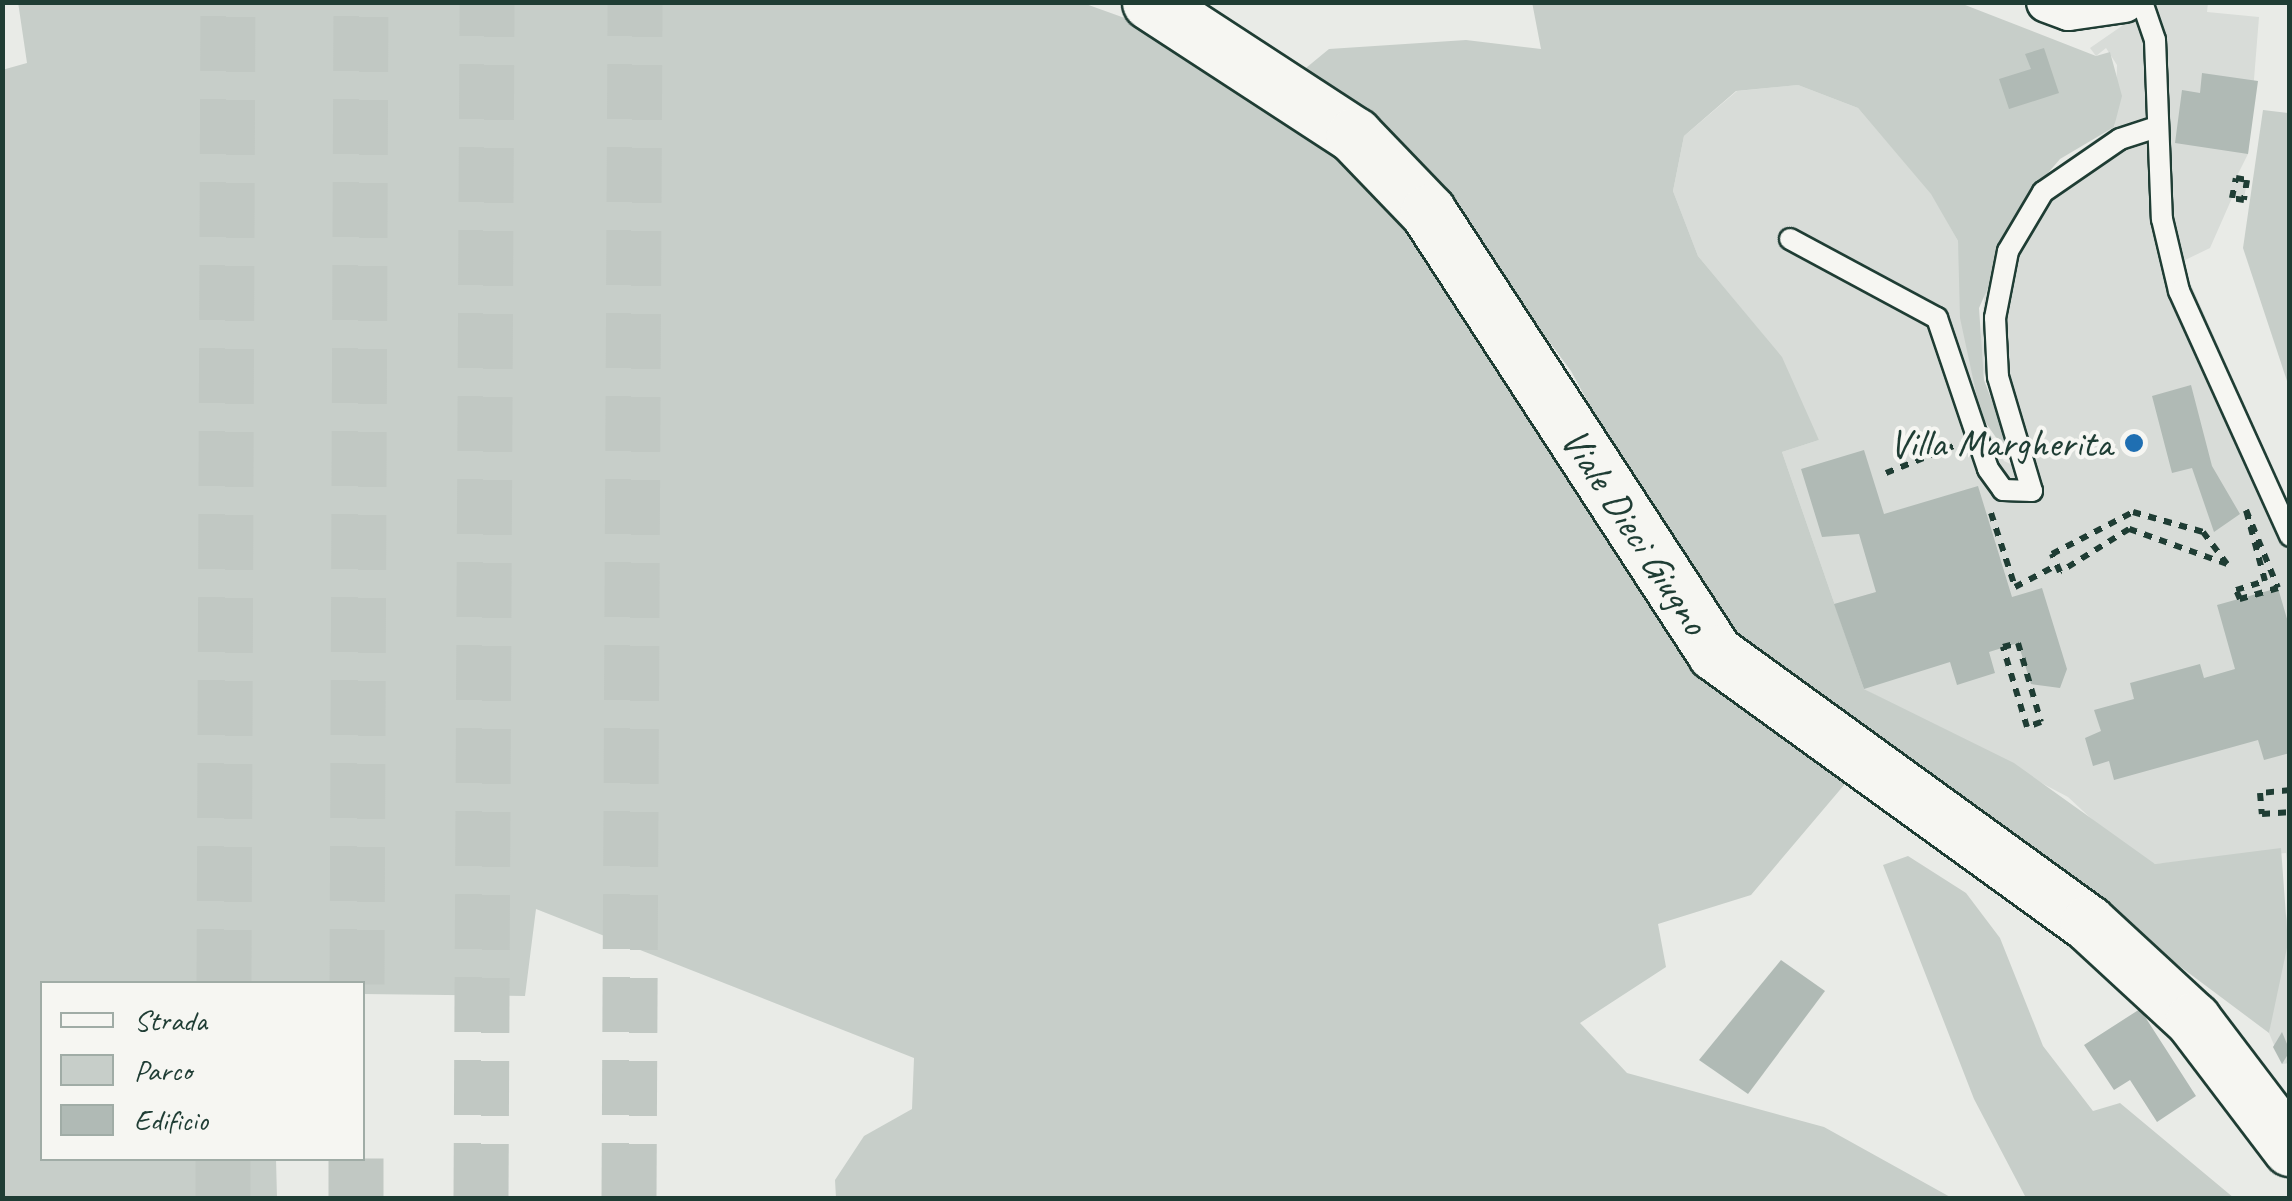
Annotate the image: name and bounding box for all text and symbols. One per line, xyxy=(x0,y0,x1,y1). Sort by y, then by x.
street label: Viale Dieci Giugno xyxy=(1550,419,1720,643)
place label: Villa Margherita xyxy=(1887,419,2112,467)
marker: Villa Margherita xyxy=(2121,430,2147,456)
legend xyxy=(40,981,365,1161)
text: Strada xyxy=(134,1001,207,1039)
text: Parco xyxy=(134,1051,192,1089)
text: Edificio xyxy=(134,1101,208,1139)

